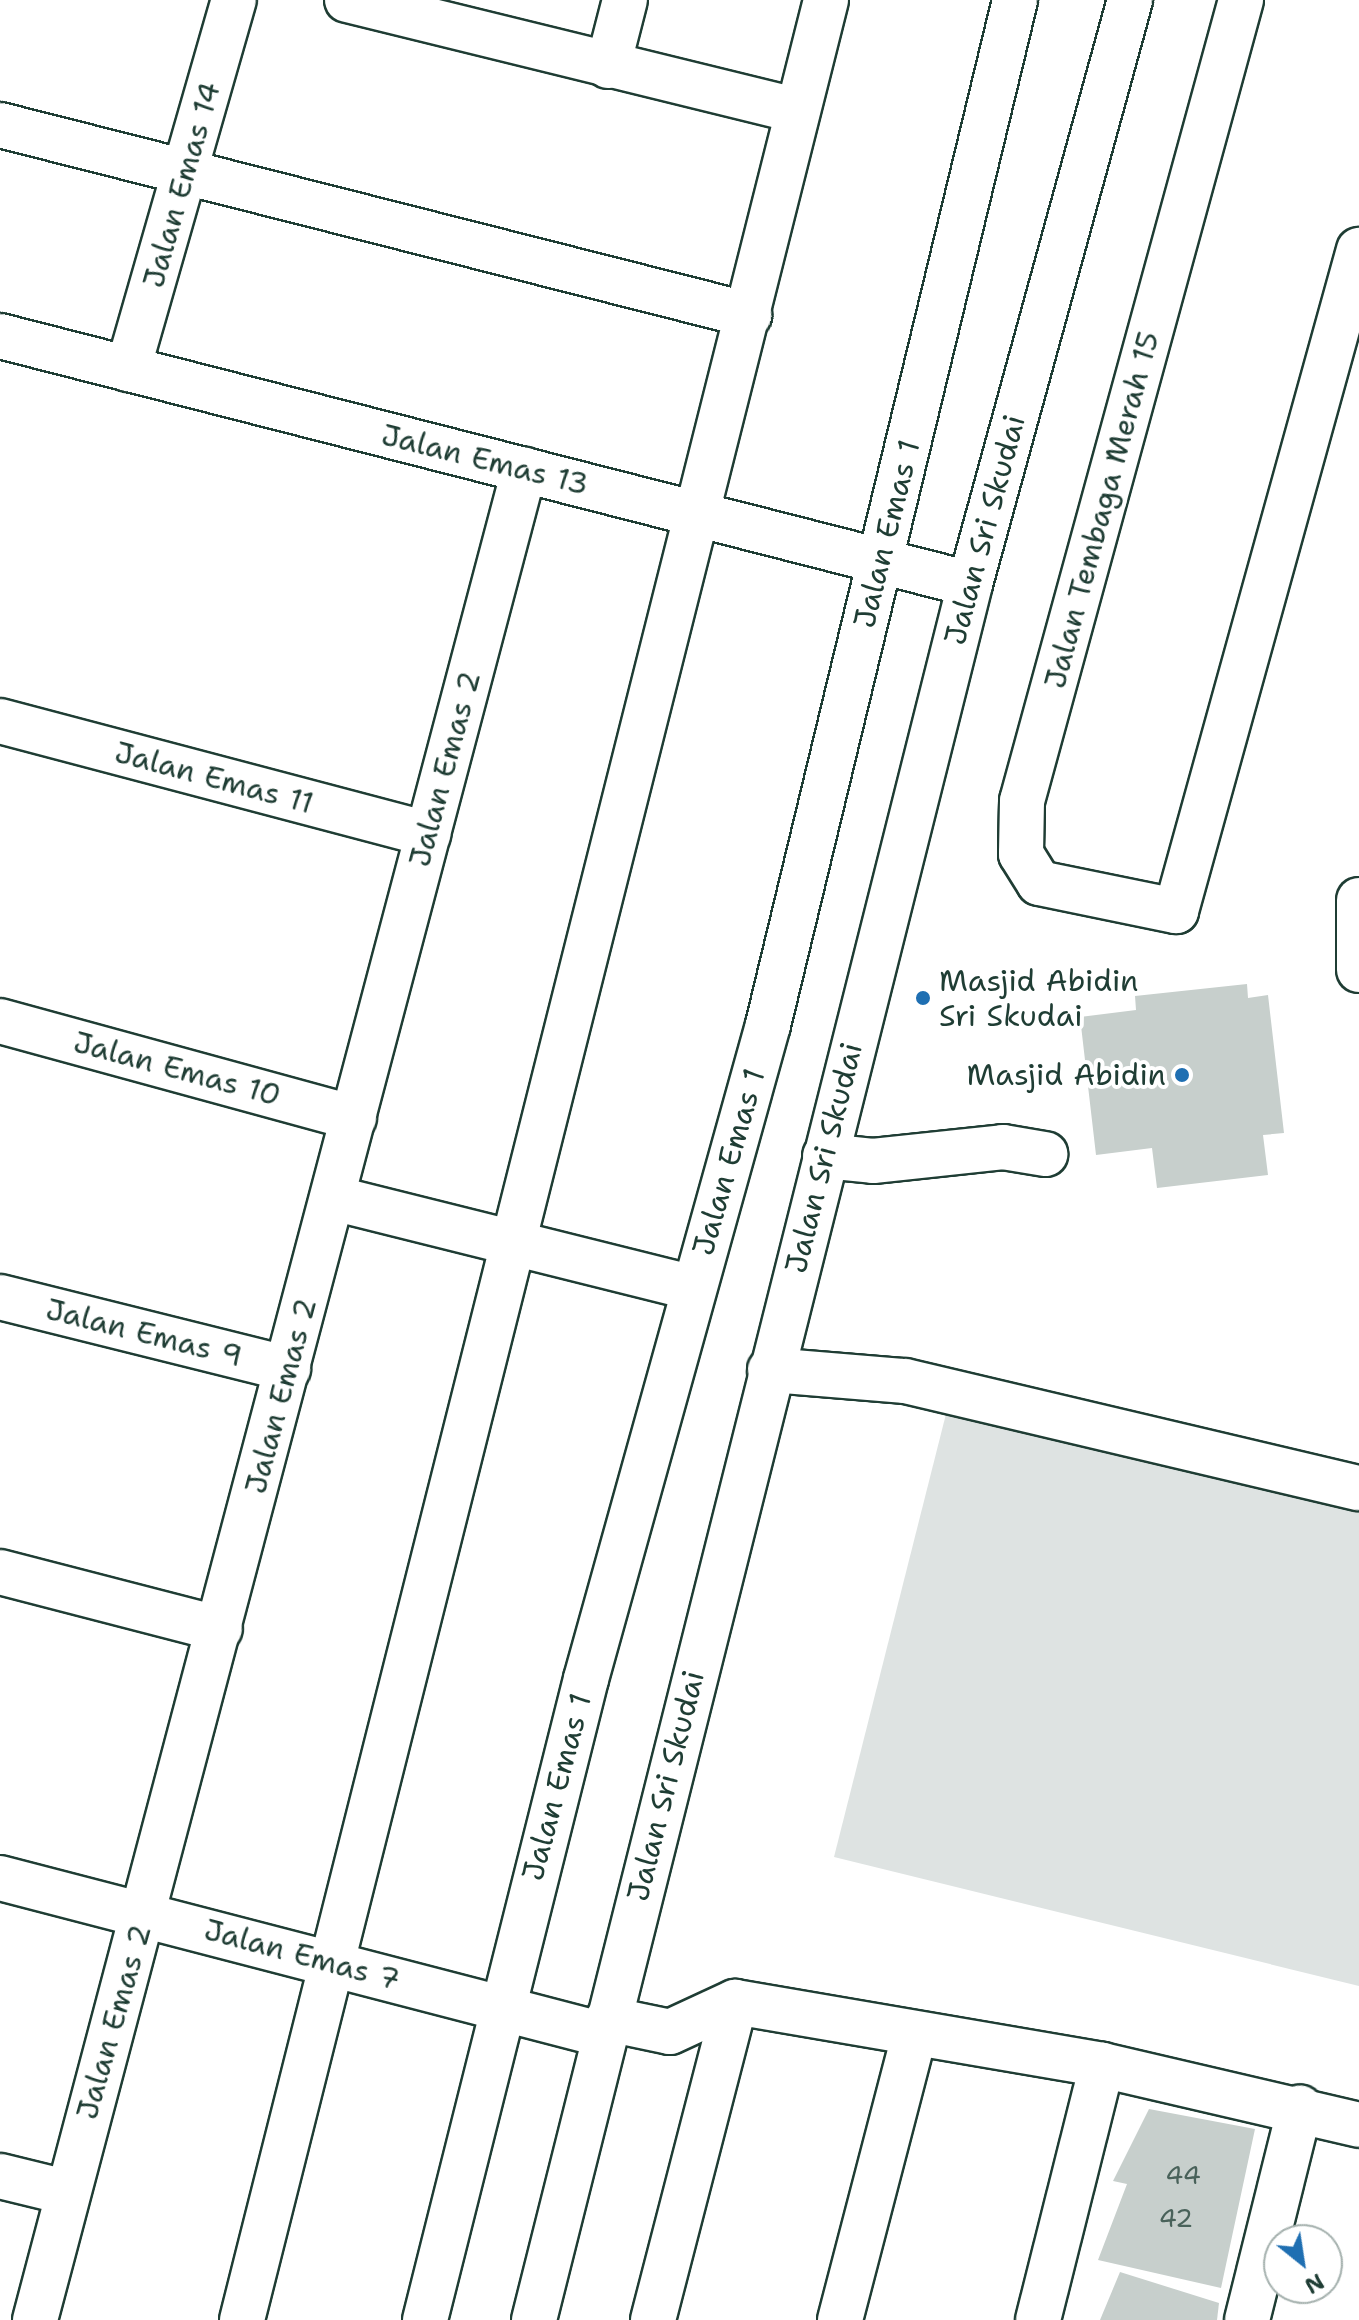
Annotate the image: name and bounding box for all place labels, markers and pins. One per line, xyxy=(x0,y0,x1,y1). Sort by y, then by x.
place label: Masjid Abidin Sri Skudai xyxy=(939,963,1138,1034)
marker: Masjid Abidin Sri Skudai xyxy=(914,989,932,1007)
place label: Masjid Abidin xyxy=(967,1057,1166,1093)
marker: Masjid Abidin xyxy=(1173,1066,1191,1084)

